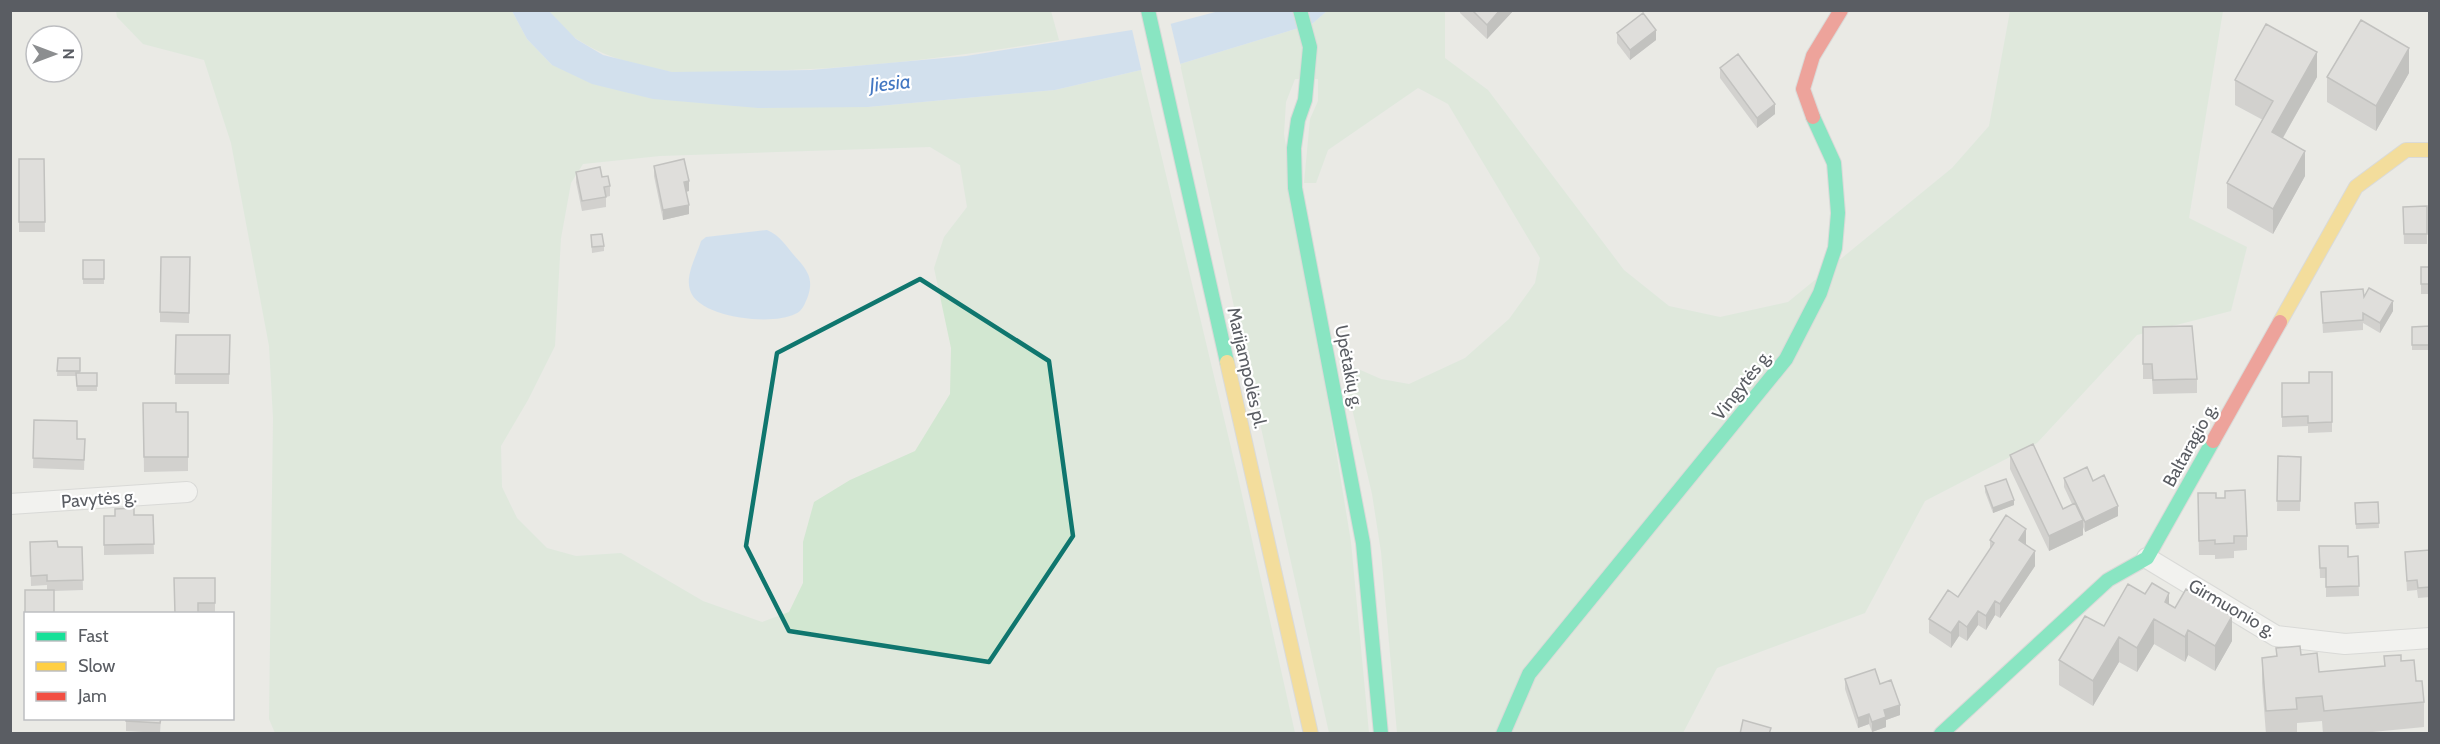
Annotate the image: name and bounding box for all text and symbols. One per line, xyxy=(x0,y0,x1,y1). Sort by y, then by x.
north arrow xyxy=(24,24,84,84)
text: N xyxy=(59,48,78,60)
water label: Jiesia xyxy=(866,69,912,97)
street label: Marijampolės pl. xyxy=(1222,305,1272,431)
street label: Upėtakių g. xyxy=(1330,323,1368,411)
street label: Vingytės g. xyxy=(1708,345,1776,425)
street label: Baltaragio g. xyxy=(2158,399,2222,491)
street label: Pavytės g. xyxy=(60,485,138,513)
street label: Girmuonio g. xyxy=(2184,574,2280,642)
legend xyxy=(24,612,234,720)
text: Fast xyxy=(78,625,109,647)
text: Slow xyxy=(78,655,115,677)
text: Jam xyxy=(77,685,107,707)

